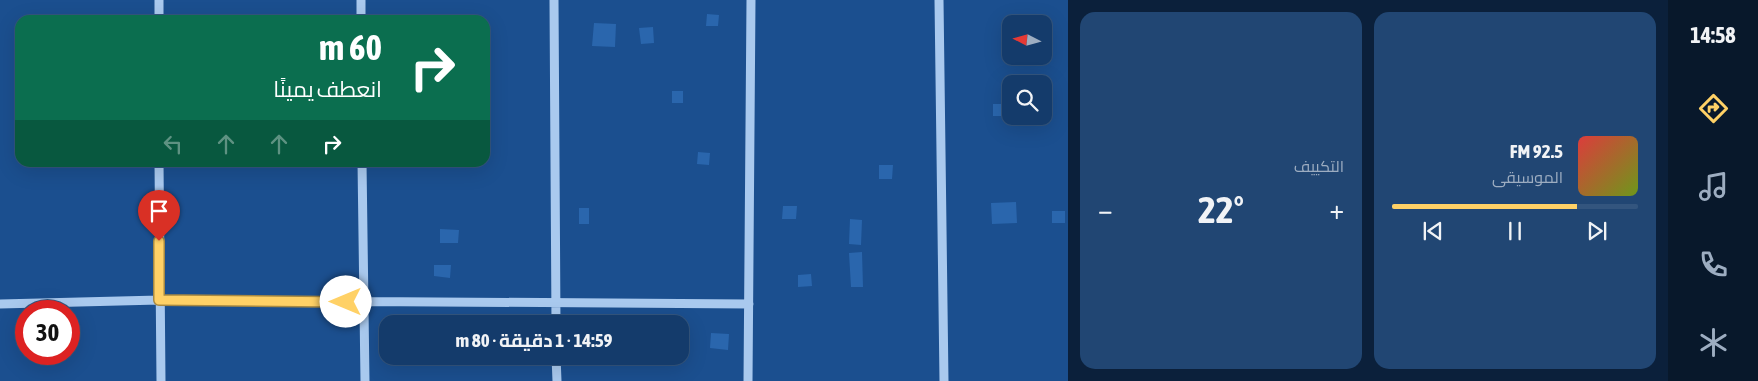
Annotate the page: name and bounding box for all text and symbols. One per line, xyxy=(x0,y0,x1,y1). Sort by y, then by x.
north arrow xyxy=(1002,15,1052,65)
map controls xyxy=(1002,15,1052,125)
text: 14:58 xyxy=(1690,22,1736,48)
text: 60 m xyxy=(319,27,382,67)
icon: right xyxy=(400,35,465,100)
button: search xyxy=(1002,75,1052,125)
text: انعطف يمينًا xyxy=(273,76,382,102)
icon: directions xyxy=(1696,91,1731,126)
icon: left xyxy=(159,130,187,158)
icon: ahead xyxy=(212,130,240,158)
icon: ahead xyxy=(265,130,293,158)
icon: right xyxy=(318,130,346,158)
text: 92.5 FM xyxy=(1510,140,1563,162)
text: التكييف xyxy=(1294,157,1344,175)
text: الموسيقى xyxy=(1492,168,1563,186)
icon: music xyxy=(1696,169,1731,204)
text: 22° xyxy=(1198,188,1244,231)
pin xyxy=(138,190,180,241)
text: − xyxy=(1098,193,1113,225)
text: + xyxy=(1329,193,1344,225)
icon: arrive xyxy=(145,197,173,225)
icon: previous xyxy=(1419,217,1447,245)
icon: pause xyxy=(1501,217,1529,245)
icon: next xyxy=(1583,217,1611,245)
icon: phone xyxy=(1696,247,1731,282)
position arrow xyxy=(319,275,371,327)
speed limit sign: 30 xyxy=(15,300,80,365)
icon: climate xyxy=(1696,325,1731,360)
text: 14:59 · 1 دقيقة · 80 m xyxy=(455,329,613,351)

